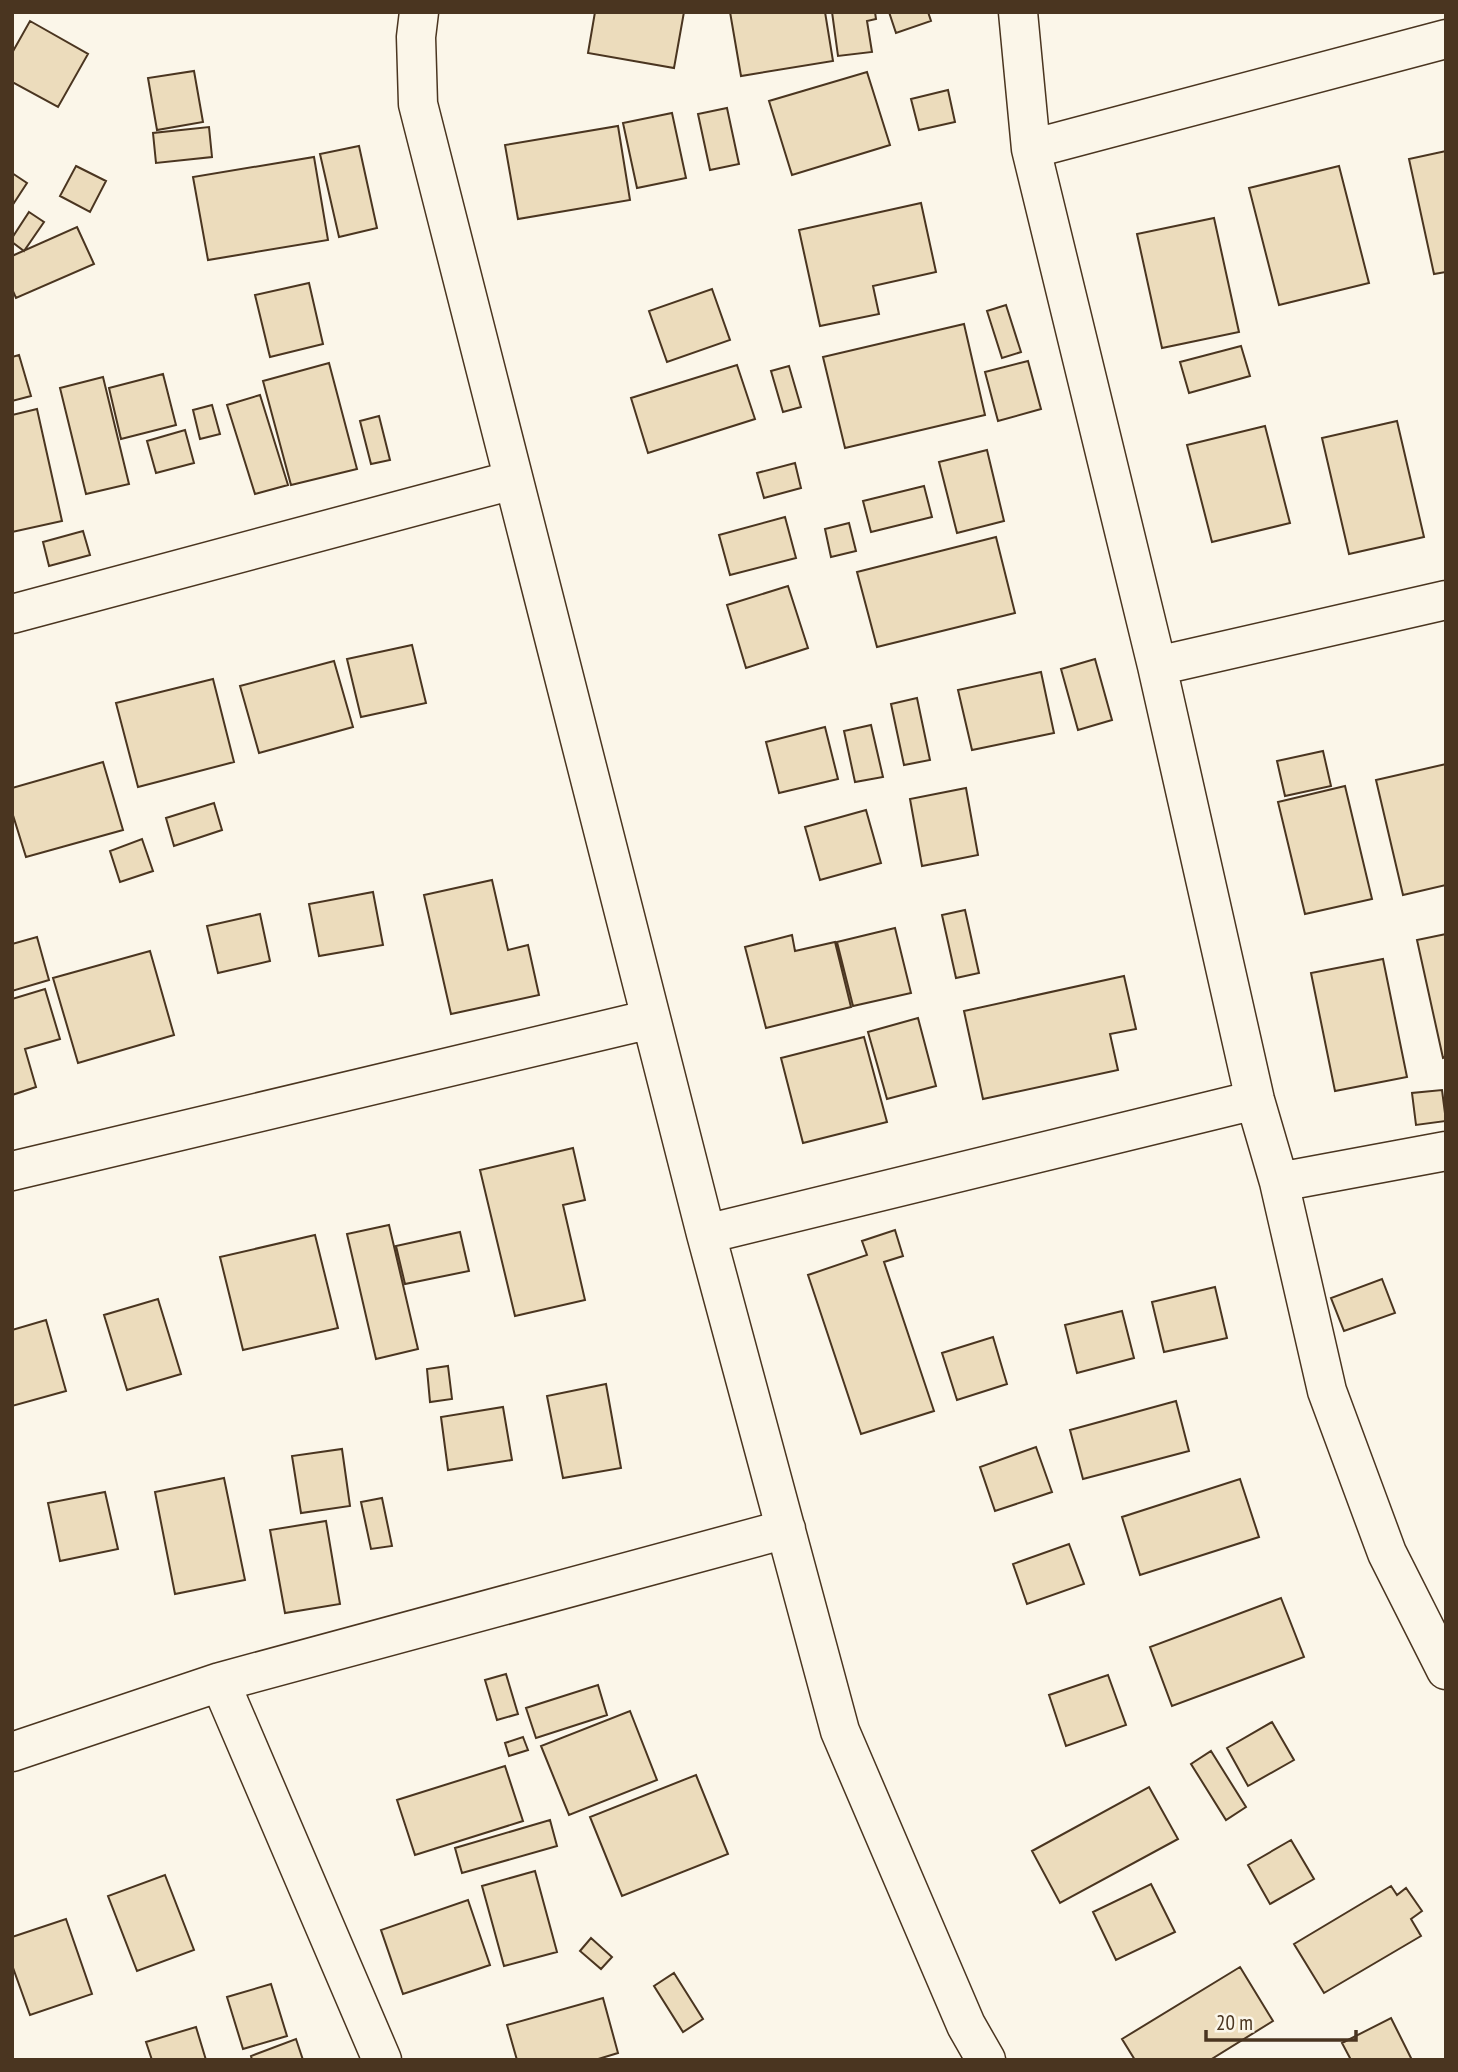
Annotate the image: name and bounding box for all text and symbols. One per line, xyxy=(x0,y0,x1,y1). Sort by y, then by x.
scale bar xyxy=(1206,1998,1356,2042)
text: 20 m xyxy=(1216,2009,1253,2036)

